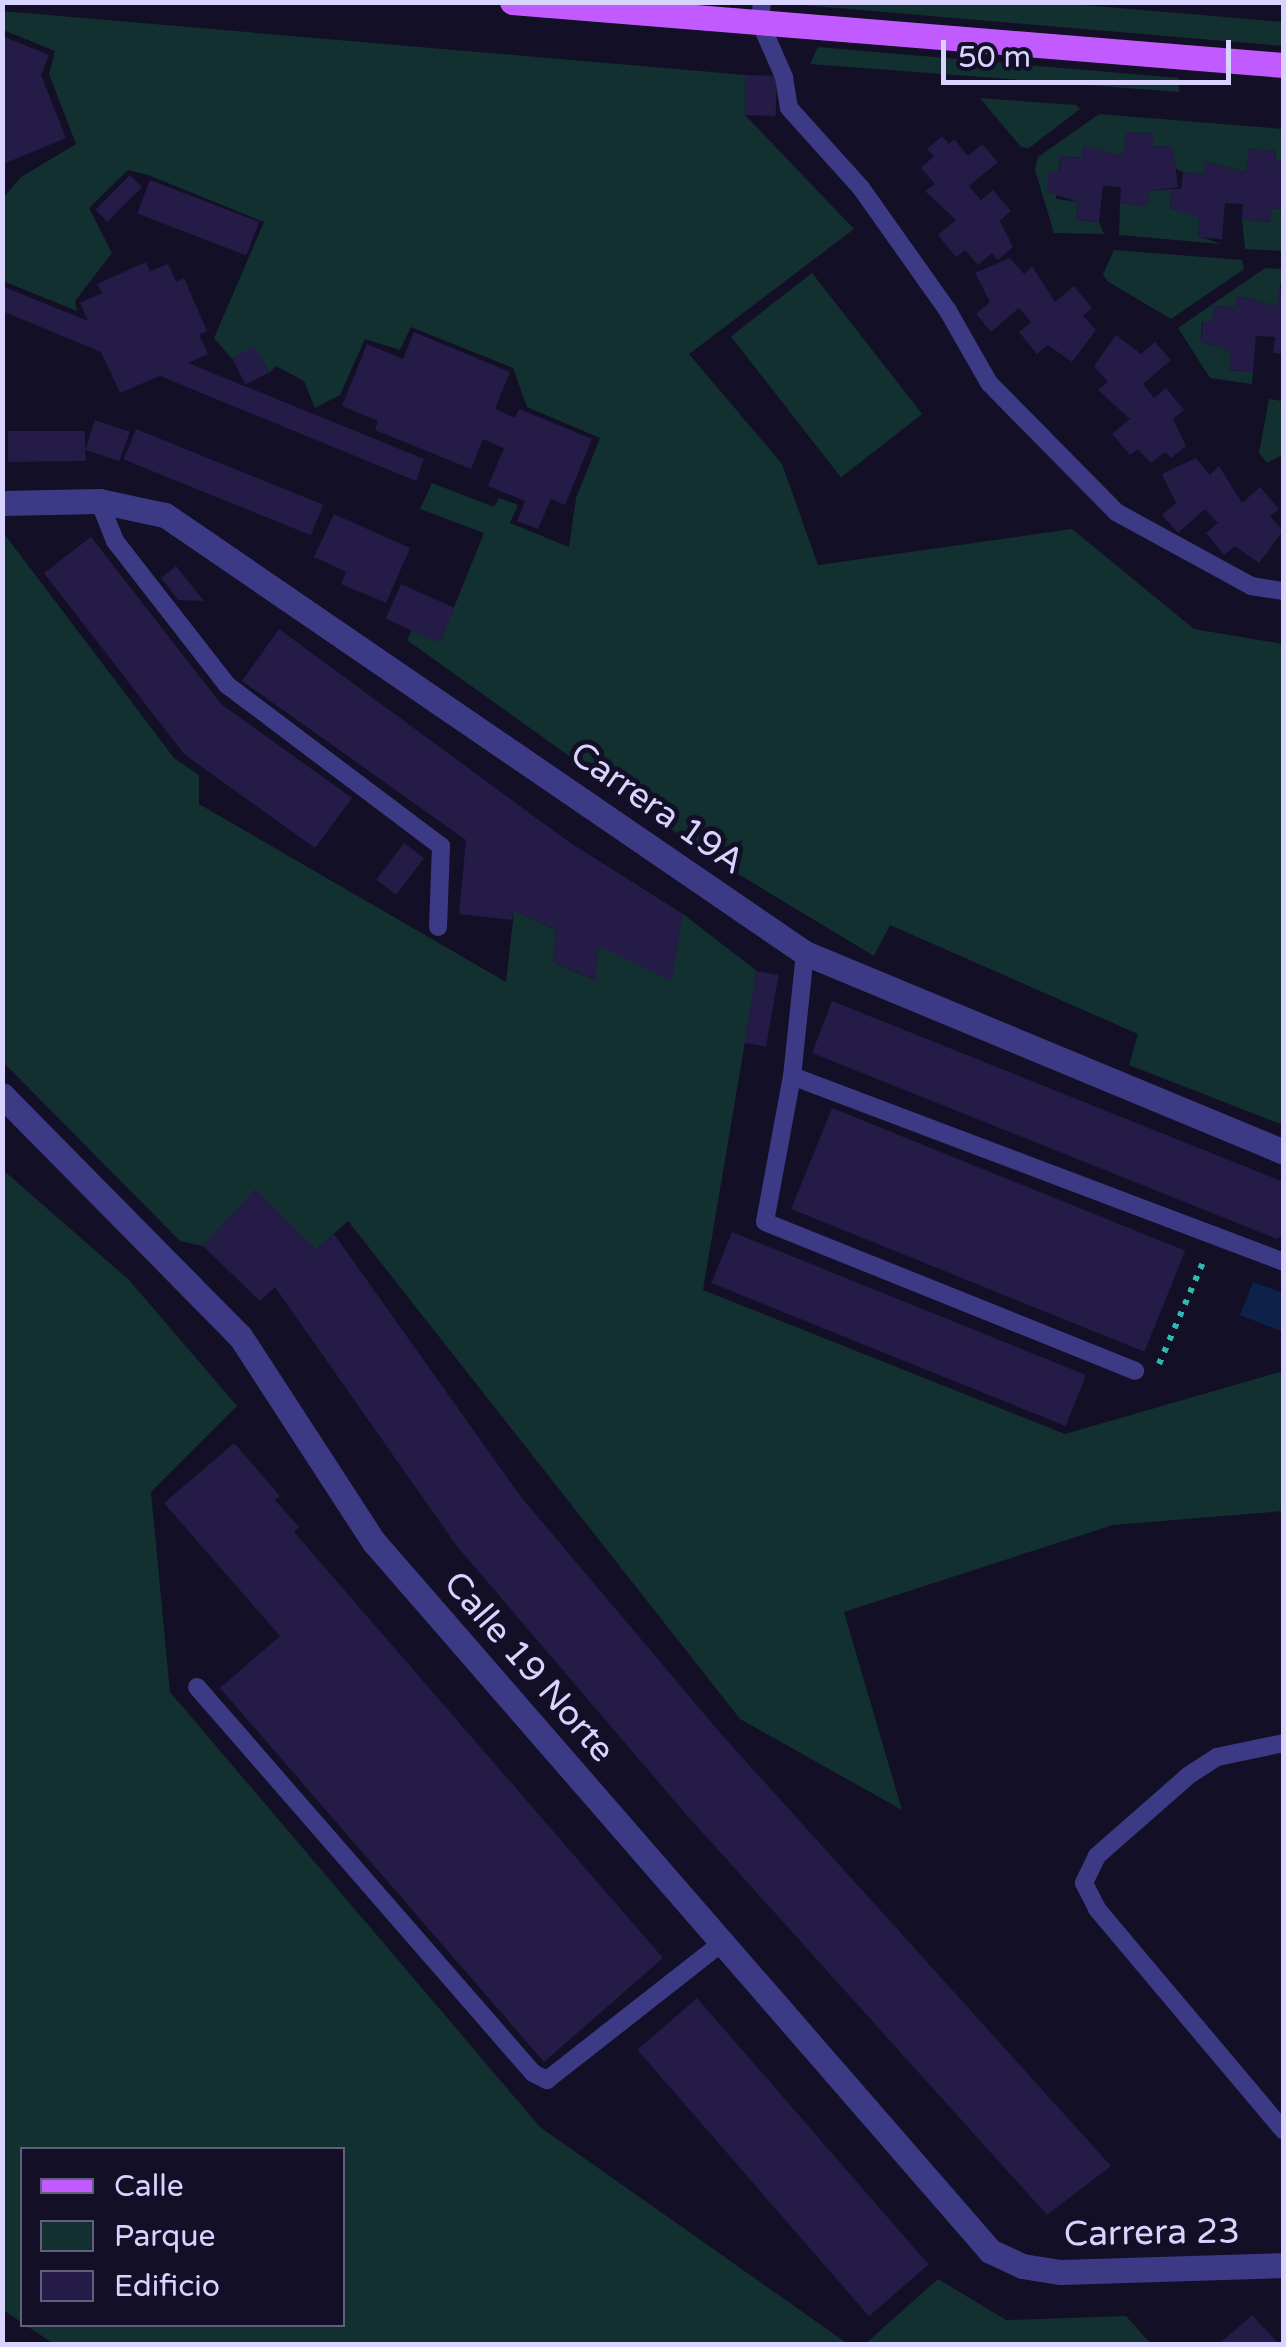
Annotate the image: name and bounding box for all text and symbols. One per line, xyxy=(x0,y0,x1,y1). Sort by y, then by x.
scale bar xyxy=(946,20,1236,82)
text: 50 m xyxy=(958,39,1031,76)
street label: Carrera 19A xyxy=(562,733,752,883)
street label: Calle 19 Norte xyxy=(435,1563,623,1771)
legend xyxy=(20,2147,345,2327)
text: Calle xyxy=(114,2168,184,2205)
street label: Carrera 23 xyxy=(1064,2210,1240,2256)
text: Parque xyxy=(114,2218,215,2255)
text: Edificio xyxy=(114,2268,220,2305)

